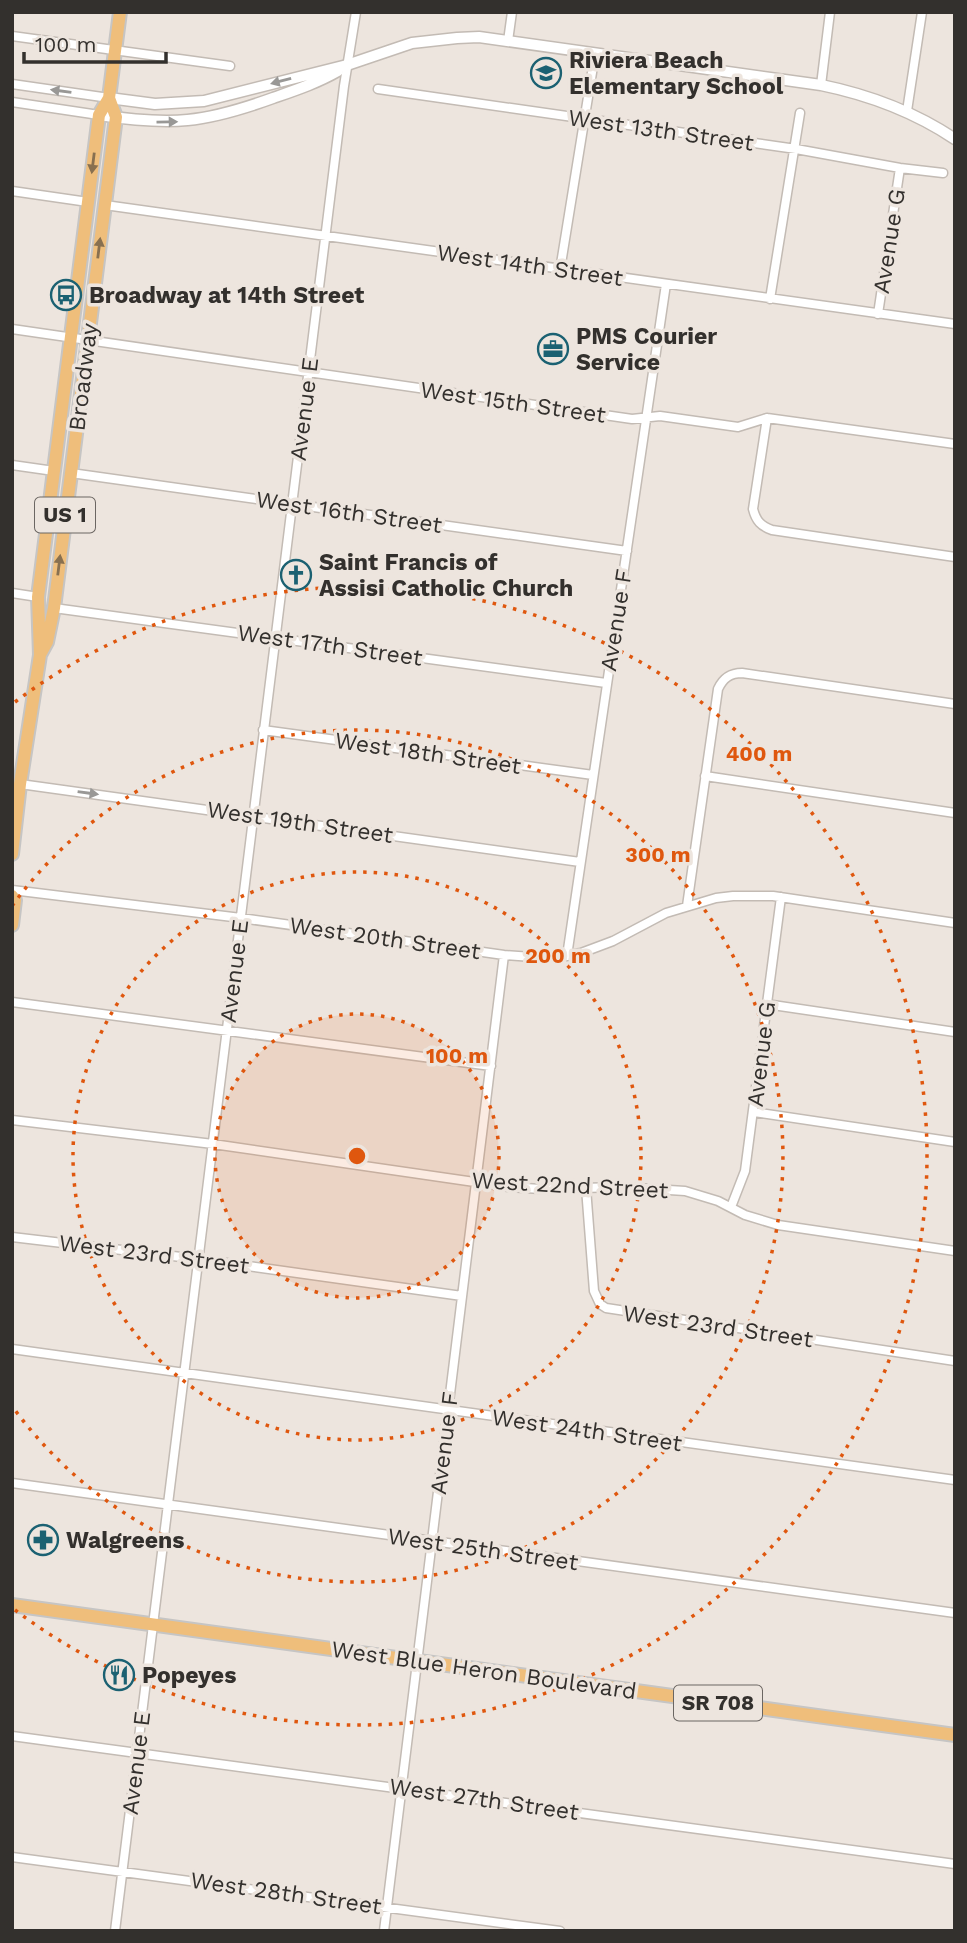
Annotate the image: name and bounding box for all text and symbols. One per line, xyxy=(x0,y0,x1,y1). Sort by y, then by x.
scale bar xyxy=(24,21,166,65)
text: 100 m xyxy=(35,32,97,57)
place label: Riviera Beach Elementary School xyxy=(569,47,784,100)
school or university icon: Riviera Beach Elementary School xyxy=(529,56,563,90)
one-way arrow xyxy=(270,76,292,87)
one-way arrow xyxy=(50,85,72,96)
street label: West 13th Street xyxy=(566,104,756,157)
one-way arrow xyxy=(156,116,178,128)
one-way arrow xyxy=(88,152,99,174)
street label: Avenue G xyxy=(868,187,911,295)
one-way arrow xyxy=(94,237,105,259)
street label: West 14th Street xyxy=(435,239,625,292)
bus stop icon: Broadway at 14th Street xyxy=(49,278,83,312)
place label: Broadway at 14th Street xyxy=(89,282,364,309)
street label: Broadway xyxy=(63,321,104,433)
place label: PMS Courier Service xyxy=(576,323,717,376)
office icon: PMS Courier Service xyxy=(536,332,570,366)
street label: Avenue E xyxy=(285,356,324,462)
street label: West 15th Street xyxy=(418,376,608,429)
street label: West 16th Street xyxy=(254,486,444,539)
road number: US 1 xyxy=(35,498,95,532)
place label: Saint Francis of Assisi Catholic Church xyxy=(319,549,573,602)
one-way arrow xyxy=(54,554,65,576)
church icon: Saint Francis of Assisi Catholic Church xyxy=(279,558,313,592)
street label: Avenue F xyxy=(595,567,638,673)
street label: West 17th Street xyxy=(236,619,425,672)
street label: West 18th Street xyxy=(333,727,523,780)
text: 400 m xyxy=(726,741,792,766)
one-way arrow xyxy=(77,788,99,799)
street label: West 19th Street xyxy=(205,796,395,849)
text: 300 m xyxy=(625,842,691,867)
street label: West 20th Street xyxy=(288,912,483,965)
street label: Avenue E xyxy=(215,918,254,1024)
text: 200 m xyxy=(525,943,591,968)
street label: Avenue G xyxy=(742,1000,781,1108)
text: 100 m xyxy=(426,1043,488,1068)
centre of rings xyxy=(345,1144,369,1168)
street label: West 22nd Street xyxy=(471,1167,669,1204)
street label: West 23rd Street xyxy=(57,1229,251,1280)
street label: West 23rd Street xyxy=(621,1300,815,1353)
street label: Avenue F xyxy=(425,1390,464,1496)
street label: West 24th Street xyxy=(490,1404,684,1457)
pharmacy icon: Walgreens xyxy=(26,1523,60,1557)
street label: West 25th Street xyxy=(386,1523,580,1576)
place label: Walgreens xyxy=(66,1527,185,1554)
street label: West Blue Heron Boulevard xyxy=(330,1636,638,1705)
restaurant icon: Popeyes xyxy=(102,1658,136,1692)
place label: Popeyes xyxy=(142,1662,236,1689)
road number: SR 708 xyxy=(674,1686,762,1720)
street label: Avenue E xyxy=(117,1710,156,1816)
street label: West 27th Street xyxy=(387,1773,581,1826)
street label: West 28th Street xyxy=(189,1867,384,1920)

